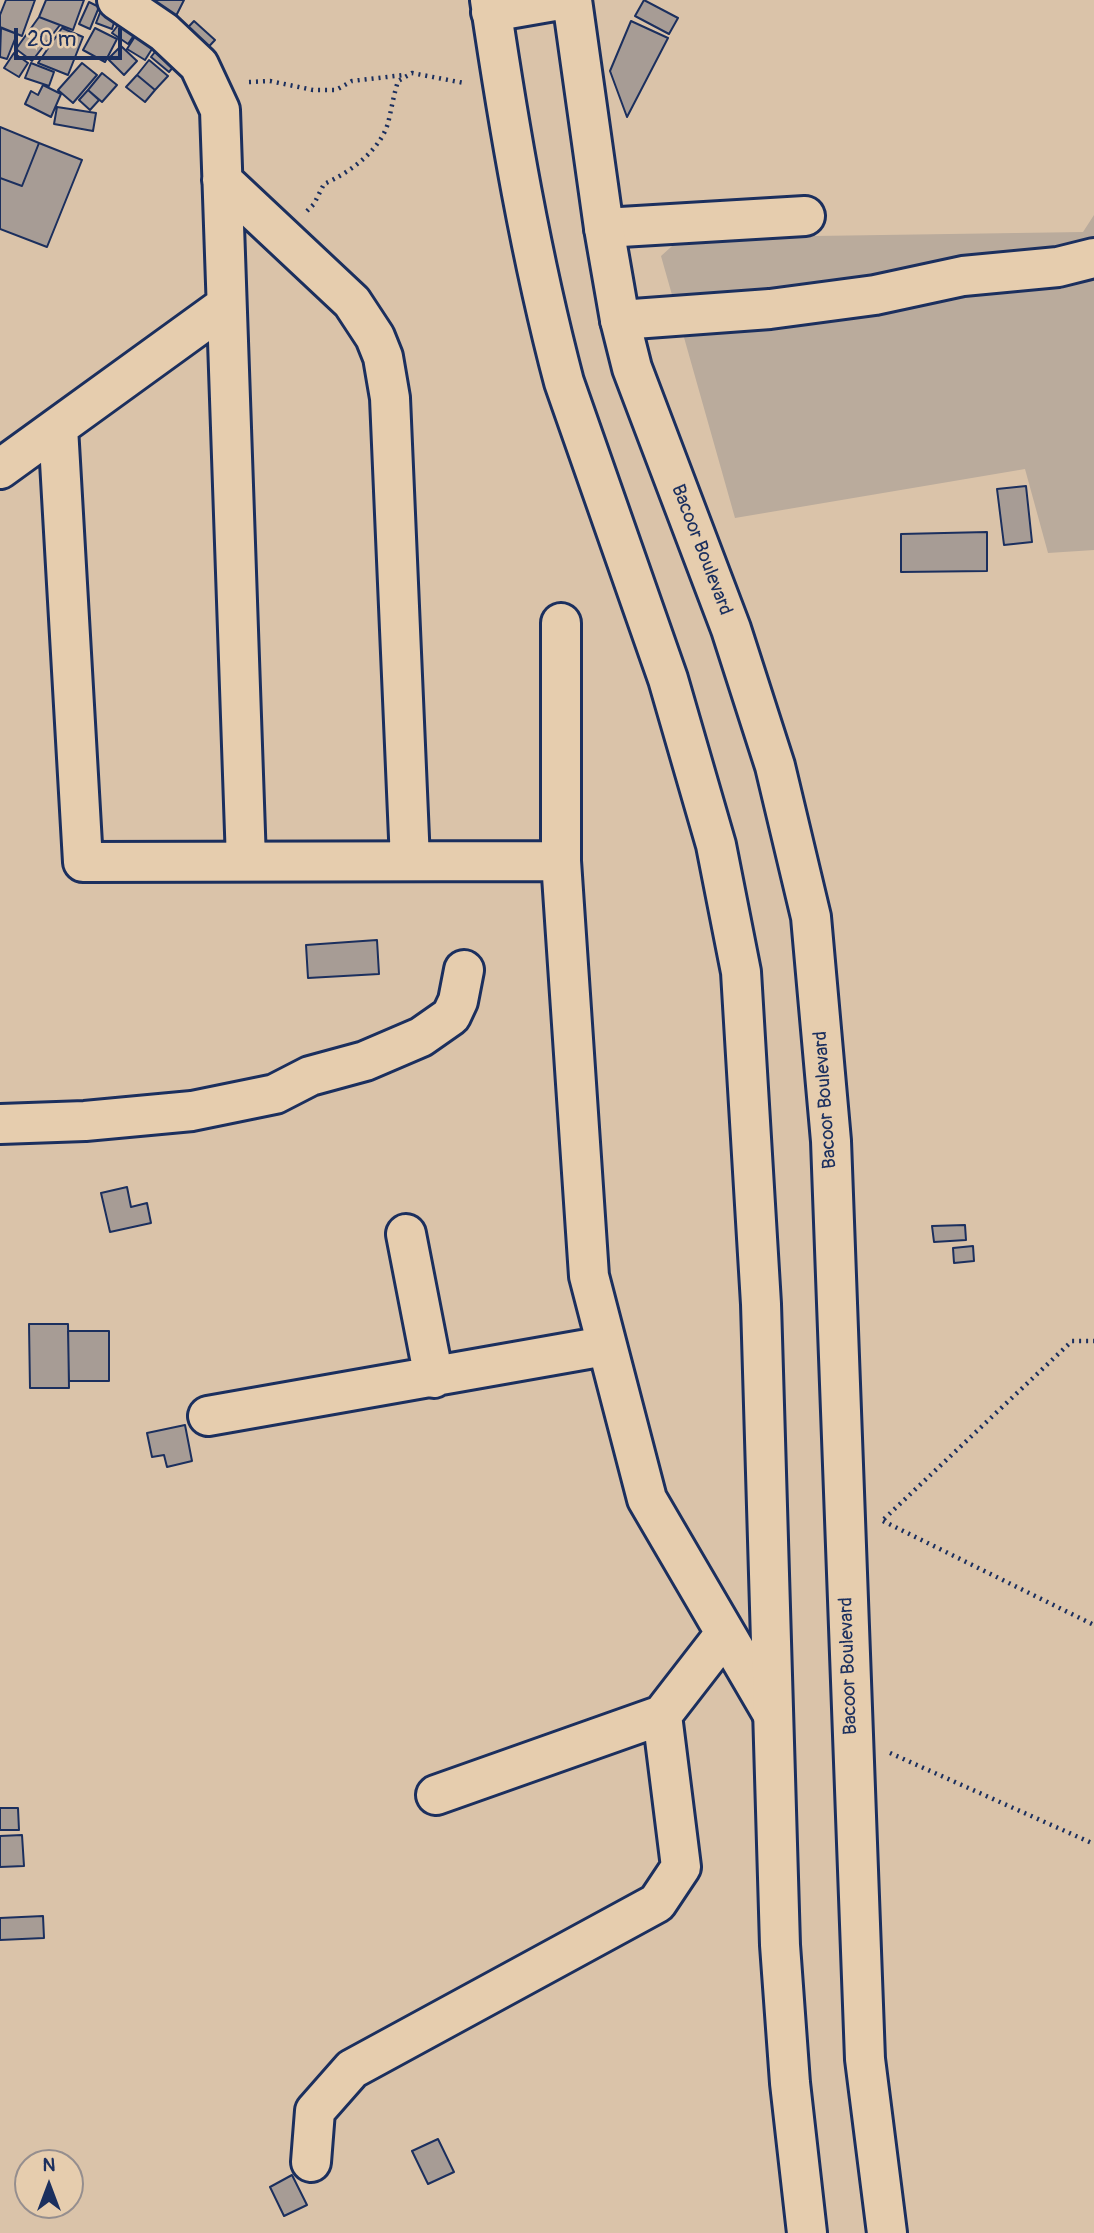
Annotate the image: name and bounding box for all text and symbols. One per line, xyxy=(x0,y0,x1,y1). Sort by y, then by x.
scale bar xyxy=(18,14,126,58)
text: 20 m xyxy=(27,26,76,53)
street label: Bacoor Boulevard xyxy=(666,481,736,619)
street label: Bacoor Boulevard xyxy=(810,1030,842,1170)
street label: Bacoor Boulevard xyxy=(835,1597,863,1735)
north arrow xyxy=(14,2149,84,2219)
text: N xyxy=(43,2153,55,2177)

